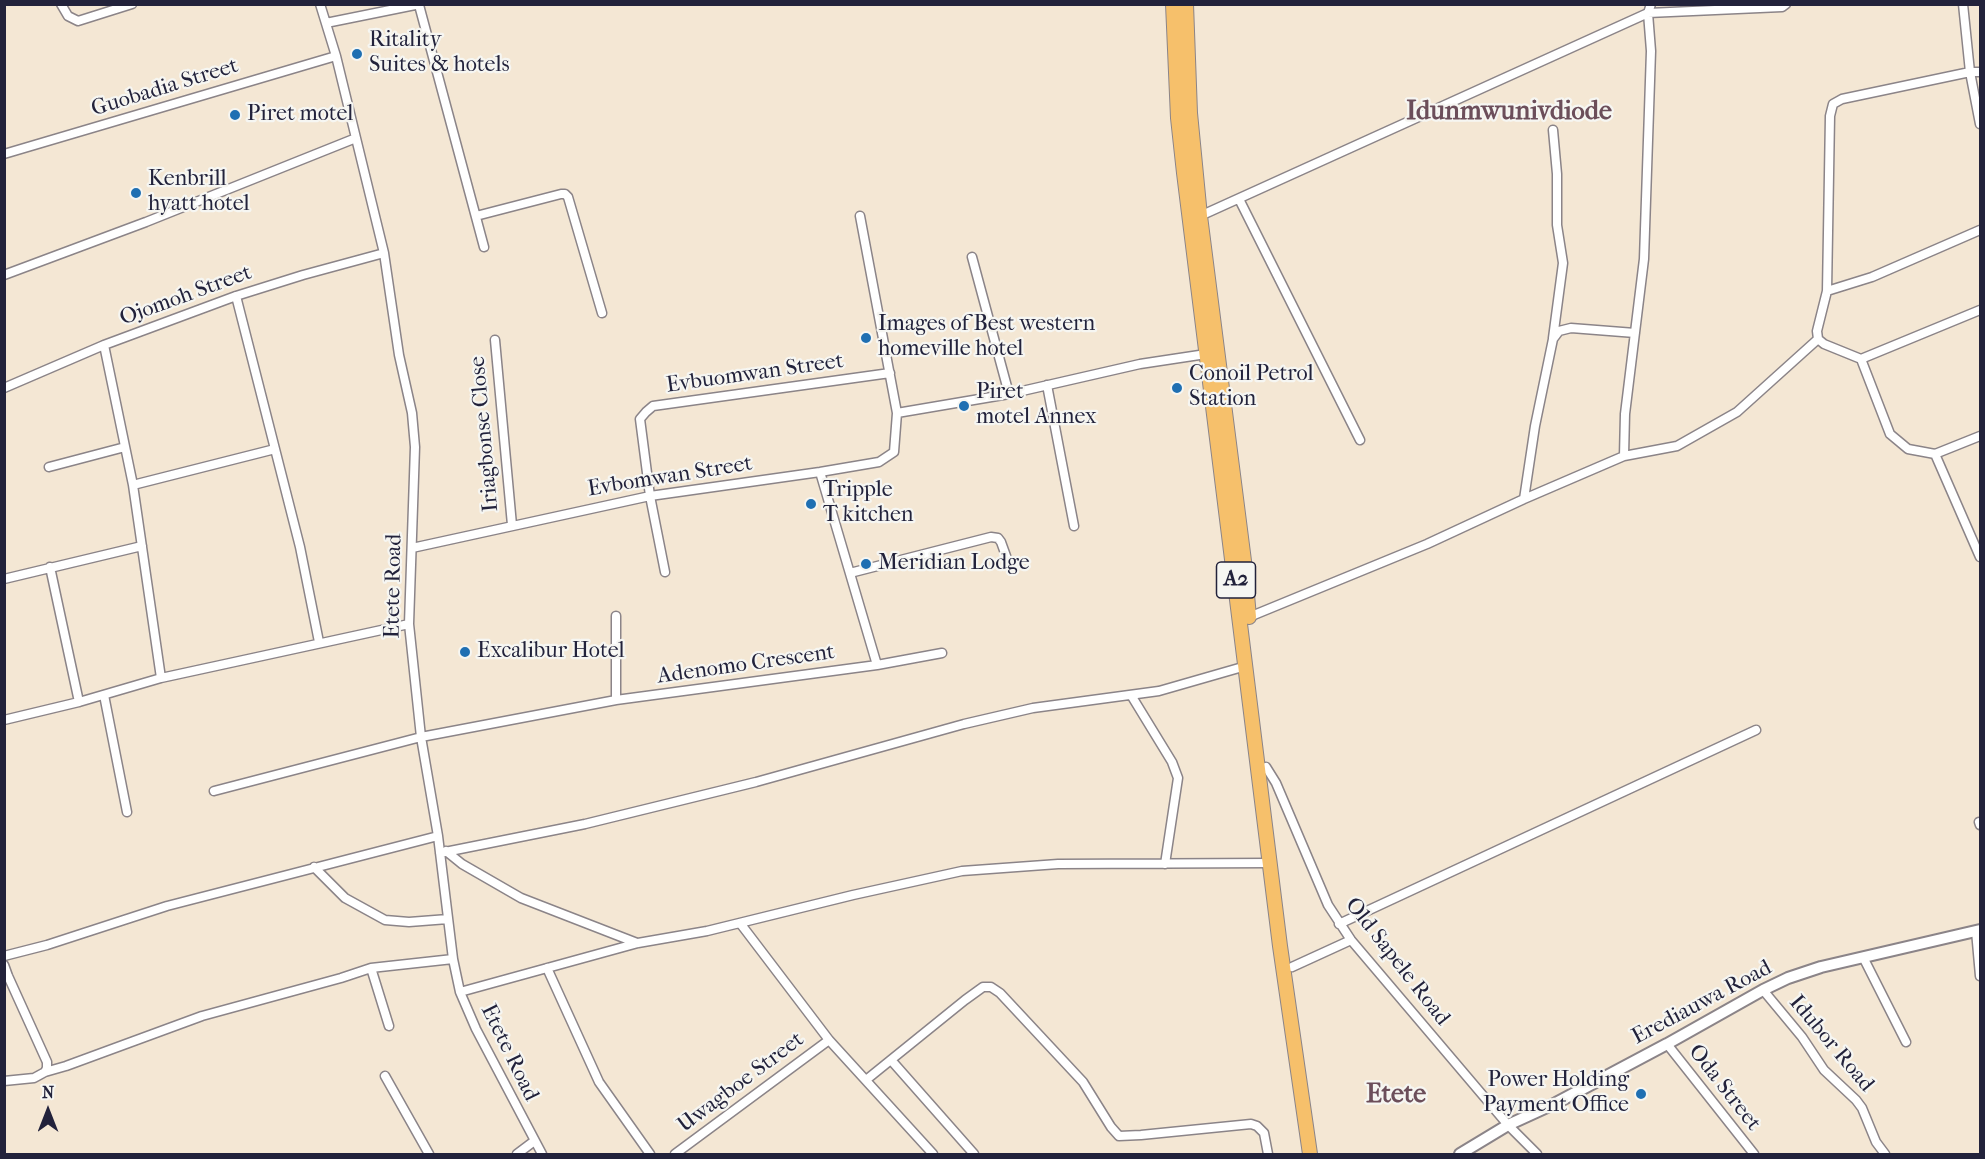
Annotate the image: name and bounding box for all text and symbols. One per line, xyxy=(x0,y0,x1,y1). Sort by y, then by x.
place label: Ritality Suites & hotels xyxy=(369,28,510,80)
marker: Ritality Suites & hotels xyxy=(350,47,364,61)
street label: Guobadia Street xyxy=(88,53,242,123)
district label: Idunmwunivdiode xyxy=(1406,97,1612,129)
place label: Piret motel xyxy=(247,102,353,128)
marker: Piret motel xyxy=(228,108,242,122)
place label: Kenbrill hyatt hotel xyxy=(148,167,250,218)
marker: Kenbrill hyatt hotel xyxy=(129,186,143,200)
street label: Ojomoh Street xyxy=(116,260,256,332)
place label: Images of Best western homeville hotel xyxy=(878,312,1095,364)
marker: Images of Best western homeville hotel xyxy=(859,331,873,345)
street label: Evbuomwan Street xyxy=(665,349,845,399)
street label: Iriagbonse Close xyxy=(465,355,505,513)
place label: Conoil Petrol Station xyxy=(1189,362,1314,414)
place label: Piret motel Annex xyxy=(976,380,1097,432)
marker: Conoil Petrol Station xyxy=(1170,381,1184,395)
marker: Piret motel Annex xyxy=(957,399,971,413)
street label: Evbomwan Street xyxy=(586,451,754,503)
place label: Tripple T kitchen xyxy=(823,478,914,530)
marker: Tripple T kitchen xyxy=(804,497,818,511)
street label: Etete Road xyxy=(380,533,408,639)
place label: Meridian Lodge xyxy=(878,551,1030,577)
marker: Meridian Lodge xyxy=(859,557,873,571)
road number: A2 xyxy=(1216,562,1256,598)
place label: Excalibur Hotel xyxy=(477,639,625,665)
street label: Adenomo Crescent xyxy=(656,639,836,691)
marker: Excalibur Hotel xyxy=(458,645,472,659)
street label: Old Sapele Road xyxy=(1339,893,1455,1031)
street label: Erediauwa Road xyxy=(1628,955,1776,1051)
street label: Idubor Road xyxy=(1783,990,1879,1098)
street label: Etete Road xyxy=(474,1000,544,1106)
street label: Uwagboe Street xyxy=(673,1027,809,1139)
street label: Oda Street xyxy=(1682,1040,1766,1136)
place label: Power Holding Payment Office xyxy=(1483,1068,1629,1120)
district label: Etete xyxy=(1366,1080,1426,1112)
north arrow xyxy=(18,1081,78,1141)
text: N xyxy=(42,1083,54,1102)
marker: Power Holding Payment Office xyxy=(1634,1087,1648,1101)

